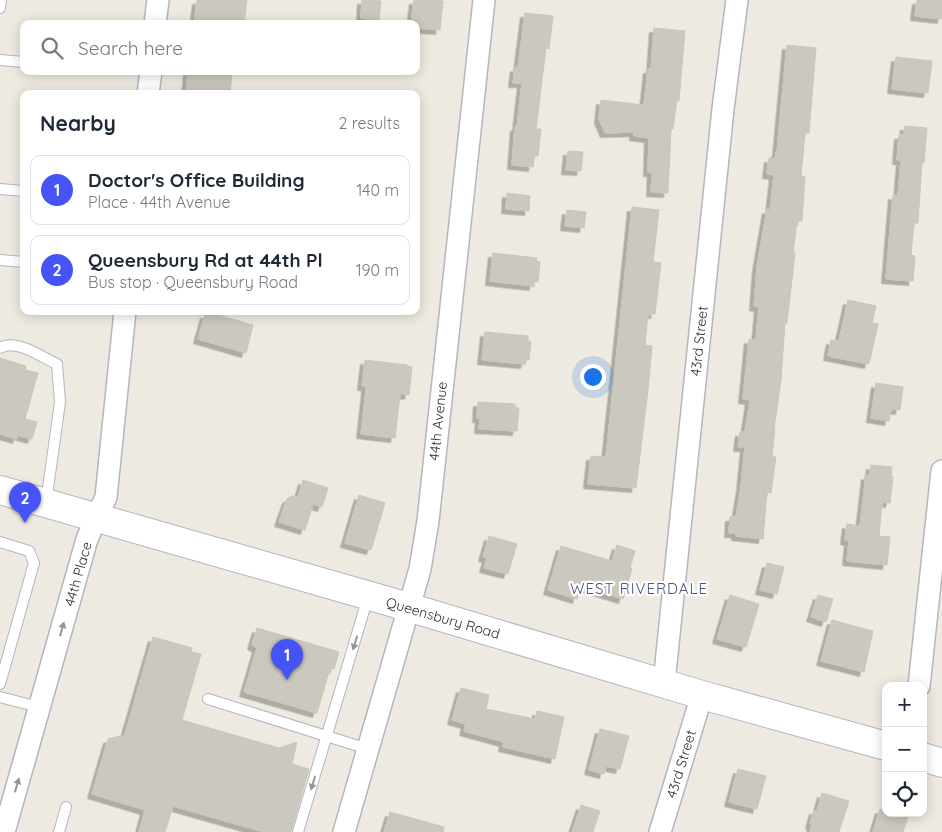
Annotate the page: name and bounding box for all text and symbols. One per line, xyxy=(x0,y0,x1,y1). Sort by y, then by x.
search box xyxy=(20,20,420,75)
icon: search xyxy=(38,34,66,62)
text: Search here xyxy=(78,36,183,60)
text: Nearby xyxy=(40,110,116,136)
text: 2 results xyxy=(338,113,400,133)
text: Doctor's Office Building xyxy=(88,168,305,192)
text: 1 xyxy=(54,180,60,200)
text: 140 m xyxy=(356,180,399,200)
text: Place · 44th Avenue xyxy=(88,192,231,212)
text: Queensbury Rd at 44th Pl xyxy=(88,248,323,272)
text: 2 xyxy=(52,260,62,280)
text: 190 m xyxy=(356,260,399,280)
text: Bus stop · Queensbury Road xyxy=(88,272,298,292)
street label: 43rd Street xyxy=(686,305,712,377)
your location xyxy=(580,364,606,390)
street label: 44th Avenue xyxy=(425,381,451,461)
pin: 2 xyxy=(9,482,41,523)
street label: 44th Place xyxy=(60,539,96,608)
district label: WEST RIVERDALE xyxy=(570,579,708,598)
street label: Queensbury Road xyxy=(384,593,502,643)
one-way arrow xyxy=(58,621,66,636)
one-way arrow xyxy=(350,635,358,650)
pin: 1 xyxy=(271,639,303,680)
map controls xyxy=(882,682,927,817)
button: + xyxy=(882,682,927,727)
street label: 43rd Street xyxy=(662,727,700,800)
button: − xyxy=(882,727,927,772)
button: locate xyxy=(882,772,927,817)
one-way arrow xyxy=(308,775,316,790)
one-way arrow xyxy=(14,777,22,792)

